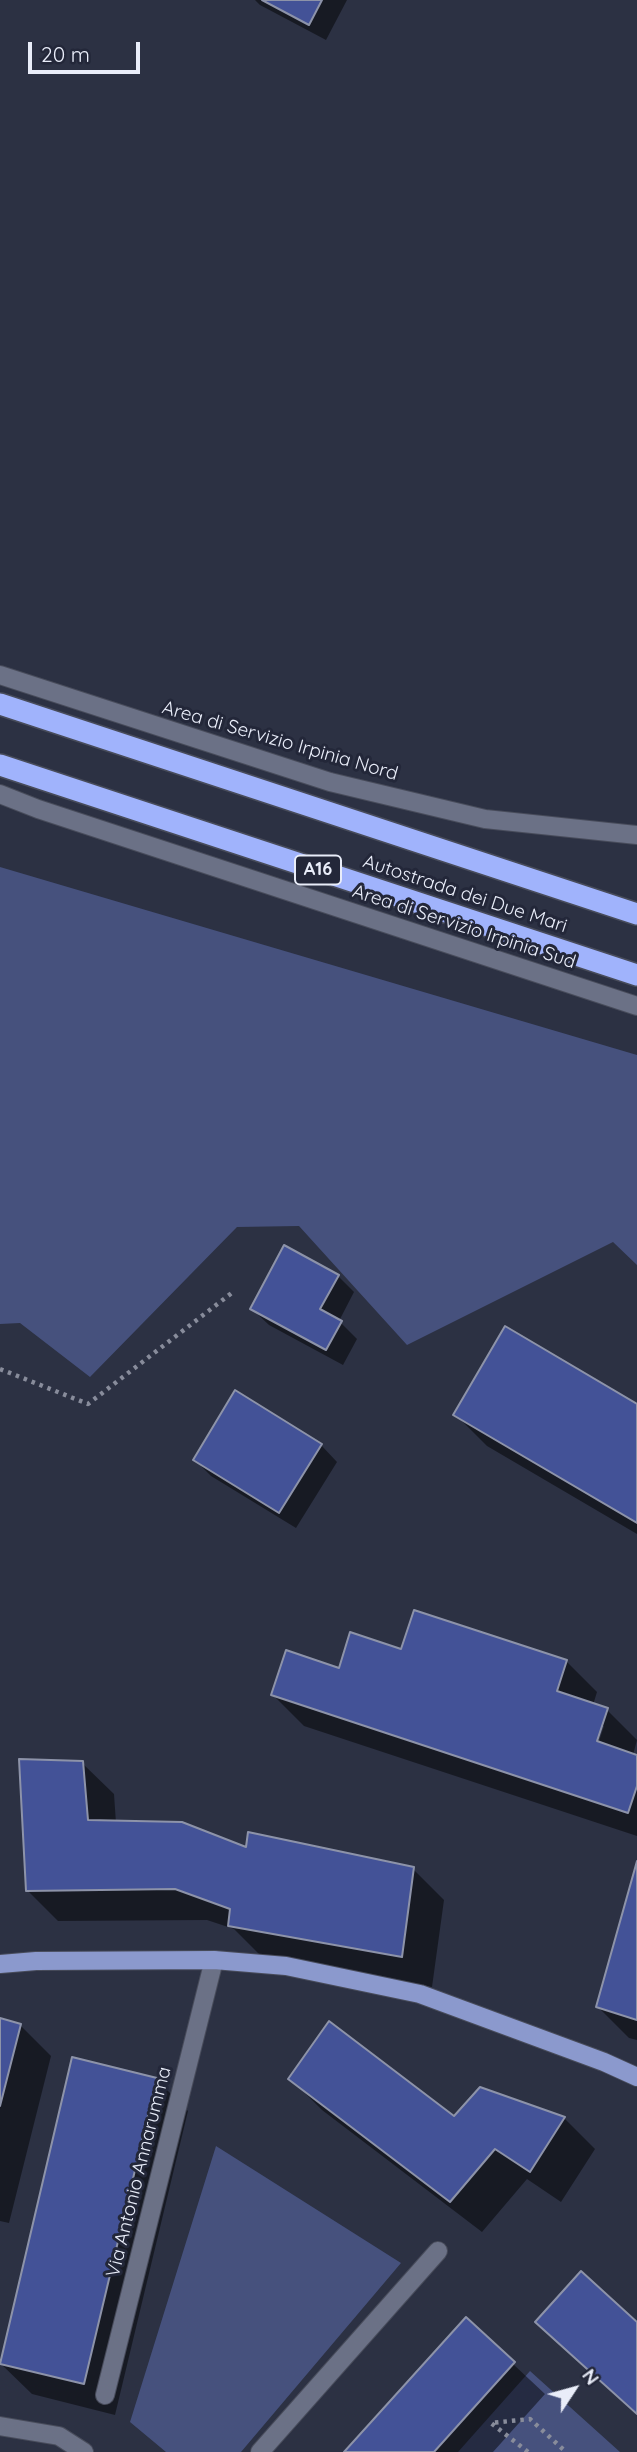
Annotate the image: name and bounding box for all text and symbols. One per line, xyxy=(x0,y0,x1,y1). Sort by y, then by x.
scale bar xyxy=(32,28,144,72)
text: 20 m xyxy=(41,41,90,67)
street label: Area di Servizio Irpinia Nord xyxy=(159,696,401,786)
street label: Autostrada dei Due Mari xyxy=(360,850,570,938)
road number: A16 xyxy=(295,856,341,884)
street label: Area di Servizio Irpinia Sud xyxy=(349,880,579,974)
street label: Via Antonio Annarumma xyxy=(102,2064,176,2280)
north arrow xyxy=(539,2354,609,2424)
text: N xyxy=(577,2364,605,2389)

